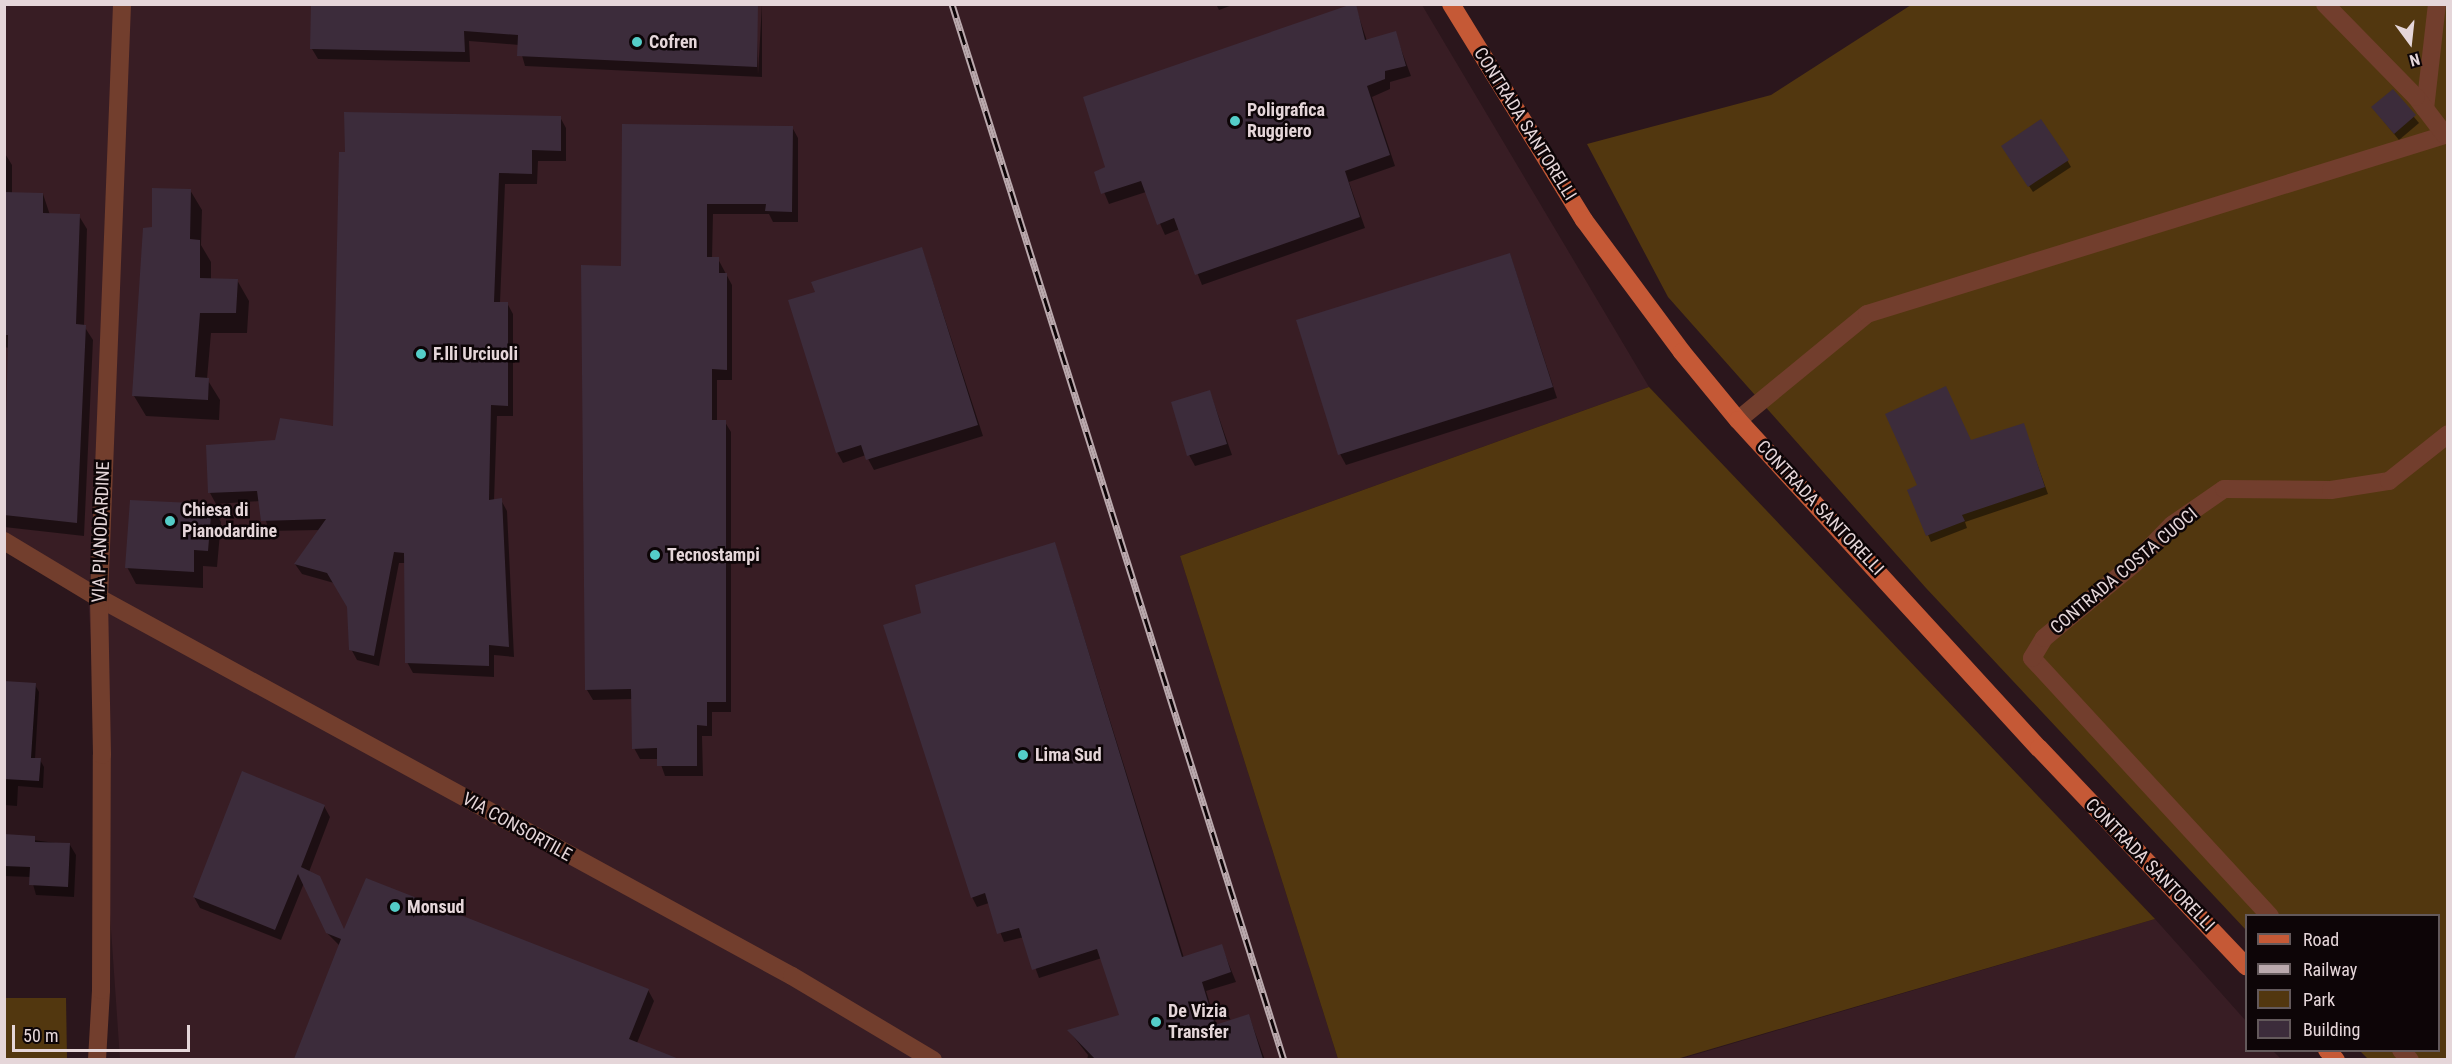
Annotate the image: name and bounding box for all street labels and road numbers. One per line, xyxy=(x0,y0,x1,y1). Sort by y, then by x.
street label: CONTRADA SANTORELLI xyxy=(1469,43,1581,205)
street label: CONTRADA SANTORELLI xyxy=(1752,436,1888,580)
street label: VIA PIANODARDINE xyxy=(88,461,114,603)
street label: CONTRADA COSTA CUOCI xyxy=(2046,503,2202,639)
street label: VIA CONSORTILE xyxy=(458,788,576,866)
street label: CONTRADA SANTORELLI xyxy=(2081,794,2219,936)

